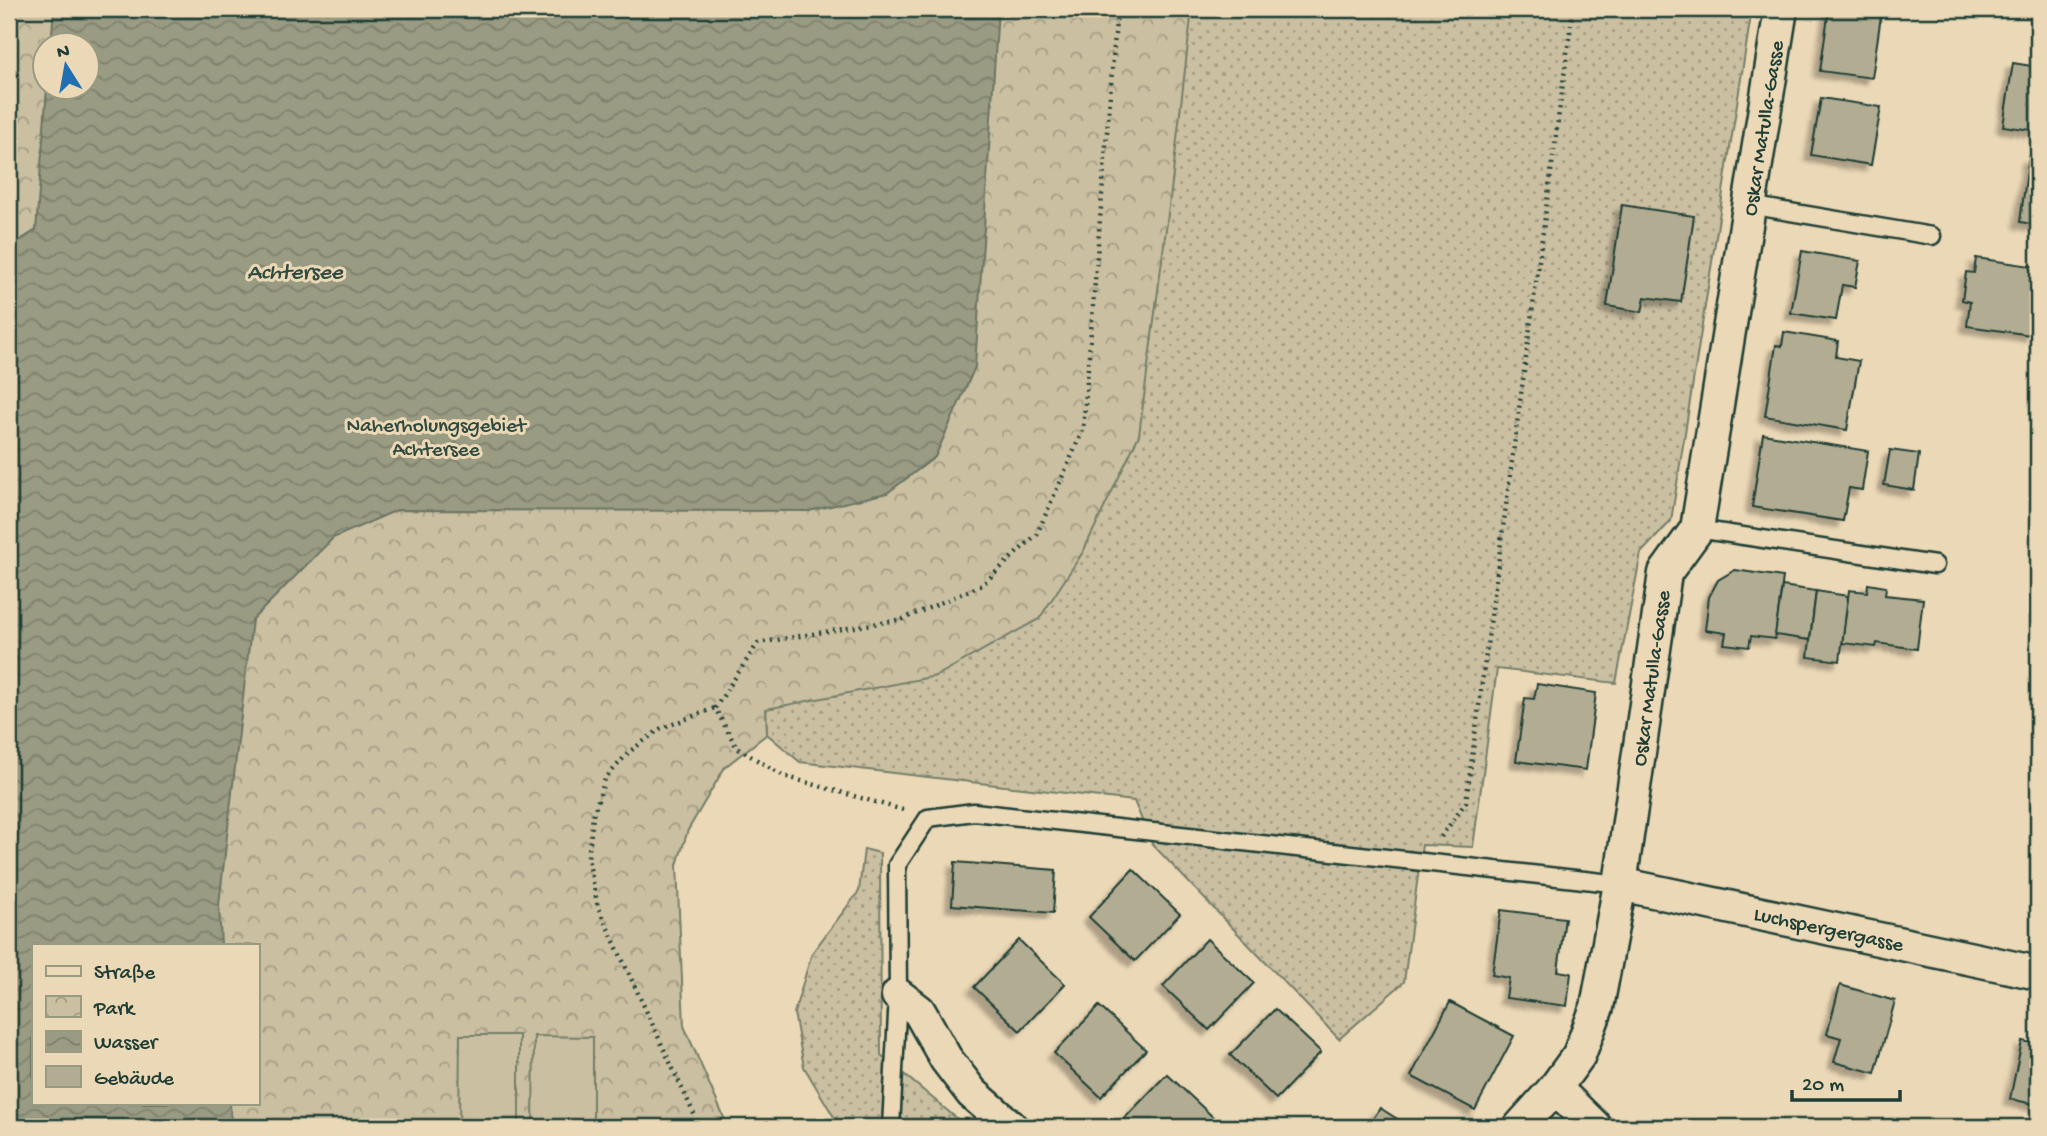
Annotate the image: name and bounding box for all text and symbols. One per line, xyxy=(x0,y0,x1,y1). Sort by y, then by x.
north arrow xyxy=(32,32,102,102)
street label: Oskar Matulla-Gasse xyxy=(1739,38,1792,218)
text: N xyxy=(55,40,72,65)
water label: Achtersee xyxy=(247,260,344,287)
park label: Naherholungsgebiet Achtersee xyxy=(346,415,528,464)
street label: Oskar Matulla-Gasse xyxy=(1629,588,1678,768)
street label: Luchspergergasse xyxy=(1751,903,1907,960)
legend xyxy=(32,944,259,1104)
text: Straße xyxy=(94,962,156,987)
text: Park xyxy=(93,998,137,1023)
text: Wasser xyxy=(94,1032,159,1057)
scale bar xyxy=(1792,1059,1900,1103)
text: Gebäude xyxy=(94,1068,175,1093)
text: 20 m xyxy=(1802,1074,1844,1099)

